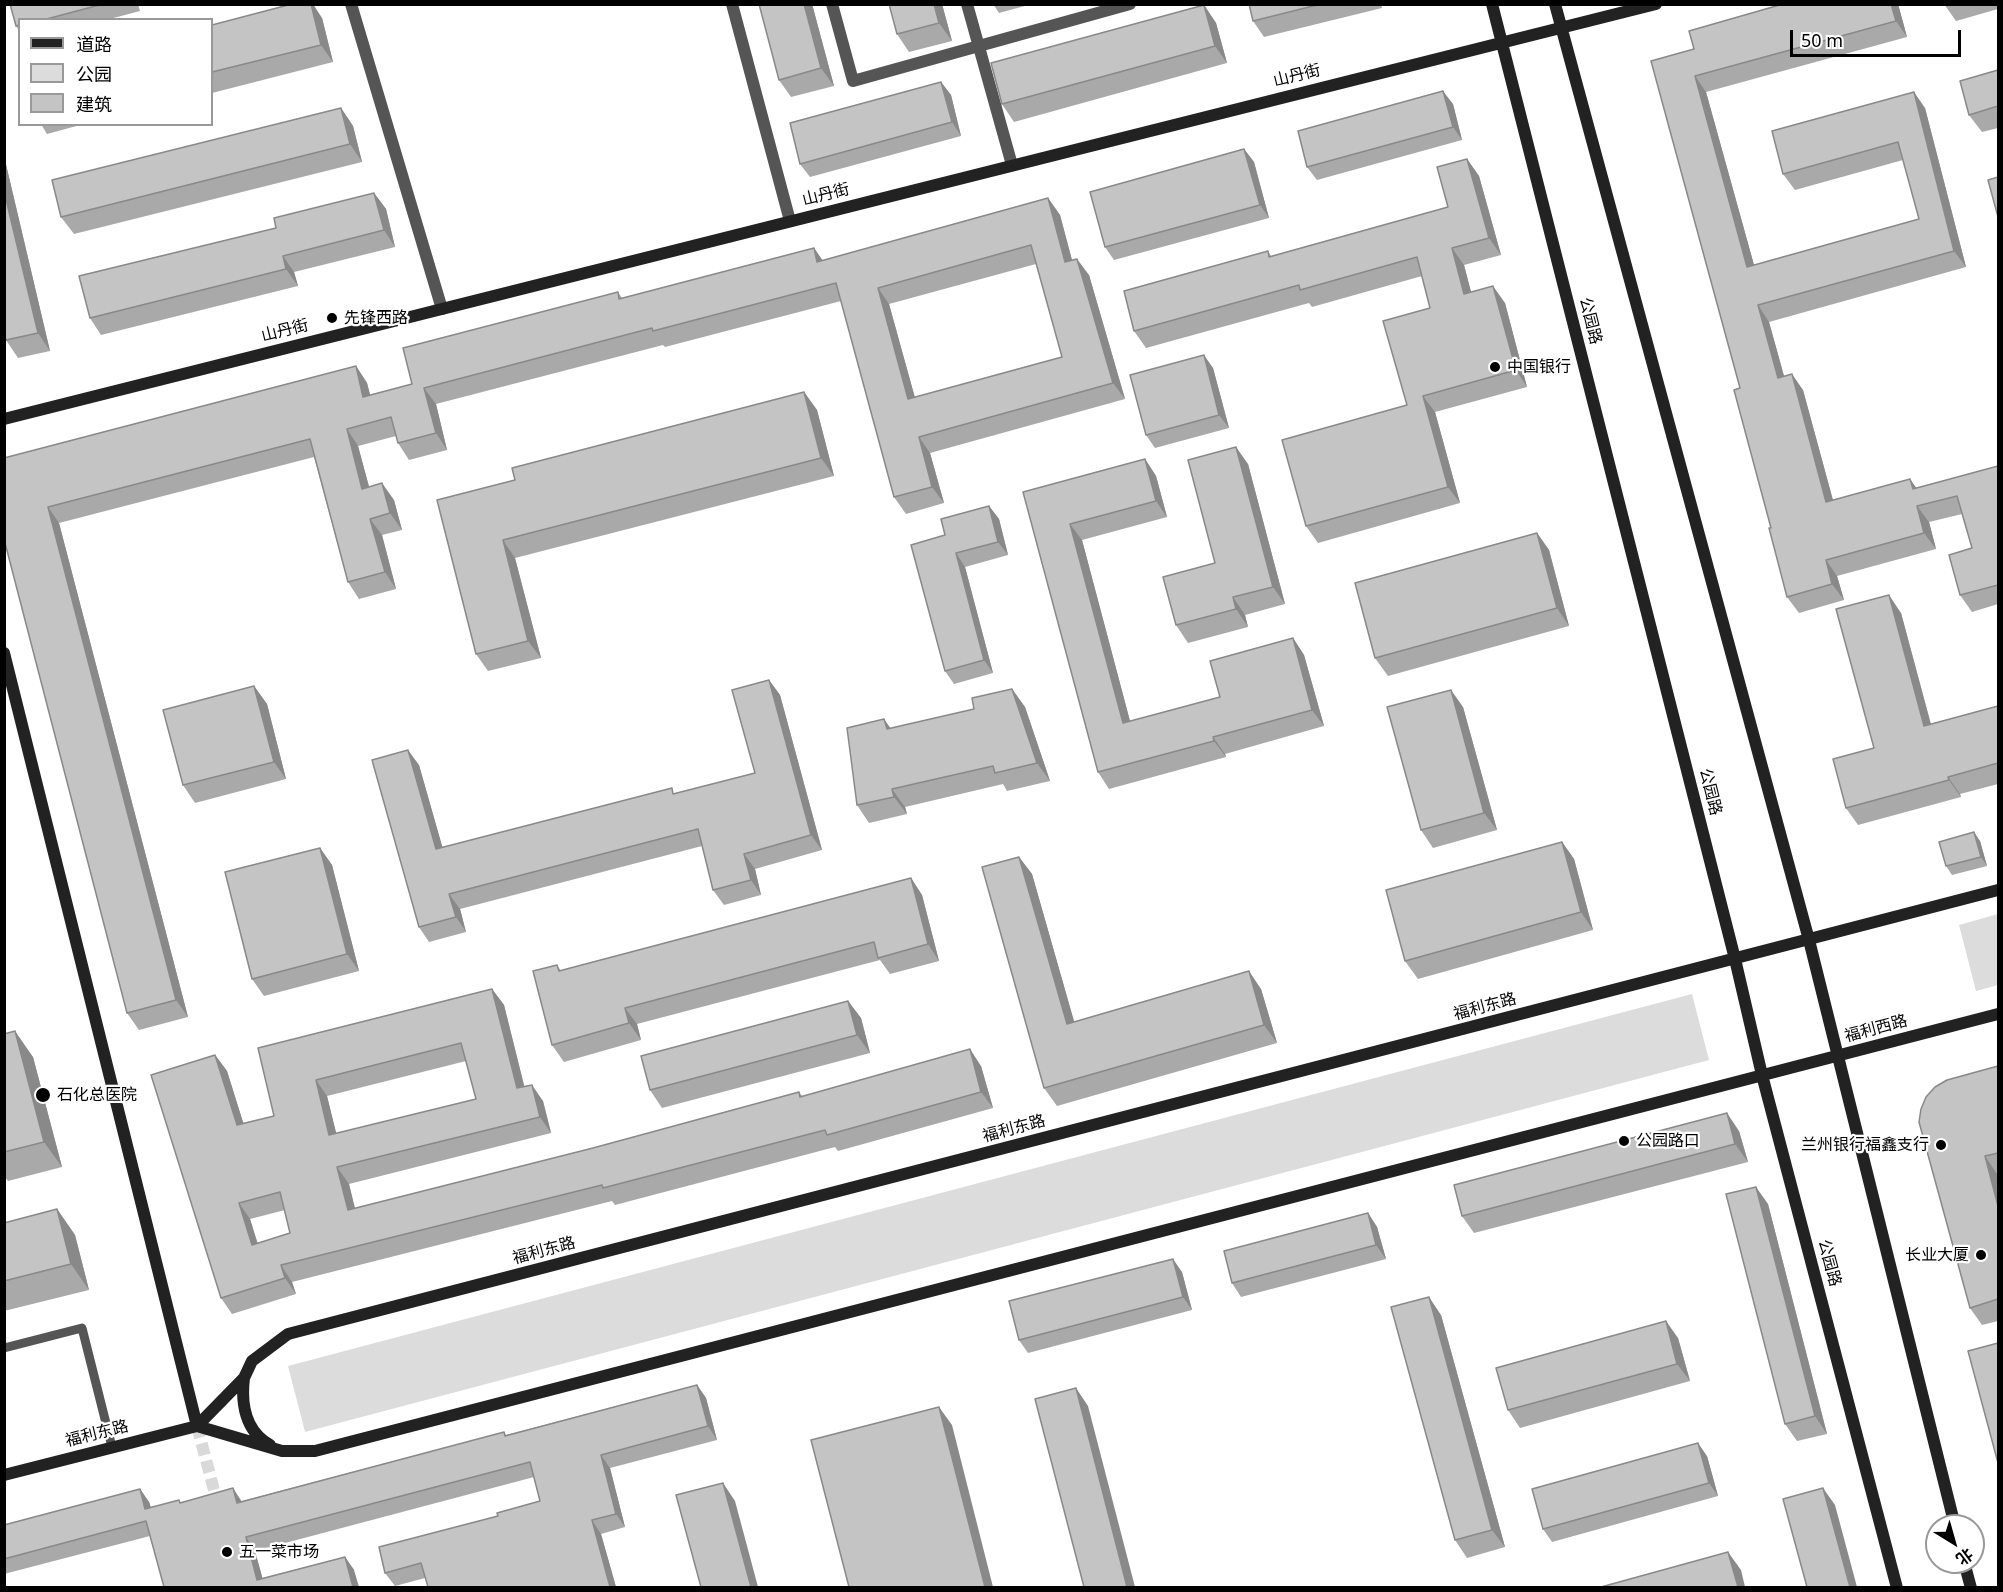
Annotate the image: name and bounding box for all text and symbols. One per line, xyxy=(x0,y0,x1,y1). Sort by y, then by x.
legend xyxy=(18,18,213,126)
scale bar xyxy=(1793,18,1964,56)
text: 50 m xyxy=(1801,28,1843,52)
text: 道路 xyxy=(76,32,112,56)
street label: 山丹街 xyxy=(1271,61,1323,91)
text: 公园 xyxy=(76,62,112,86)
text: 建筑 xyxy=(76,92,112,116)
street label: 山丹街 xyxy=(800,180,852,210)
street label: 公园路 xyxy=(1575,295,1605,347)
place label: 先锋西路 xyxy=(344,308,408,328)
marker: 先锋西路 xyxy=(325,311,339,325)
street label: 山丹街 xyxy=(259,316,311,346)
place label: 中国银行 xyxy=(1507,357,1571,377)
marker: 中国银行 xyxy=(1488,360,1502,374)
street label: 公园路 xyxy=(1695,766,1725,818)
street label: 福利东路 xyxy=(1452,989,1518,1025)
street label: 福利西路 xyxy=(1843,1011,1909,1047)
place label: 石化总医院 xyxy=(57,1085,137,1105)
marker: 石化总医院 xyxy=(34,1086,52,1104)
street label: 福利东路 xyxy=(981,1111,1047,1147)
place label: 公园路口 xyxy=(1636,1131,1700,1151)
marker: 公园路口 xyxy=(1617,1134,1631,1148)
place label: 兰州银行福鑫支行 xyxy=(1801,1135,1929,1155)
marker: 兰州银行福鑫支行 xyxy=(1934,1138,1948,1152)
street label: 福利东路 xyxy=(511,1233,577,1269)
street label: 公园路 xyxy=(1814,1237,1844,1289)
place label: 长业大厦 xyxy=(1905,1245,1969,1265)
marker: 长业大厦 xyxy=(1974,1248,1988,1262)
street label: 福利东路 xyxy=(64,1417,130,1451)
north arrow xyxy=(1925,1514,1985,1574)
place label: 五一菜市场 xyxy=(239,1542,319,1562)
text: 北 xyxy=(1952,1543,1978,1570)
marker: 五一菜市场 xyxy=(220,1545,234,1559)

